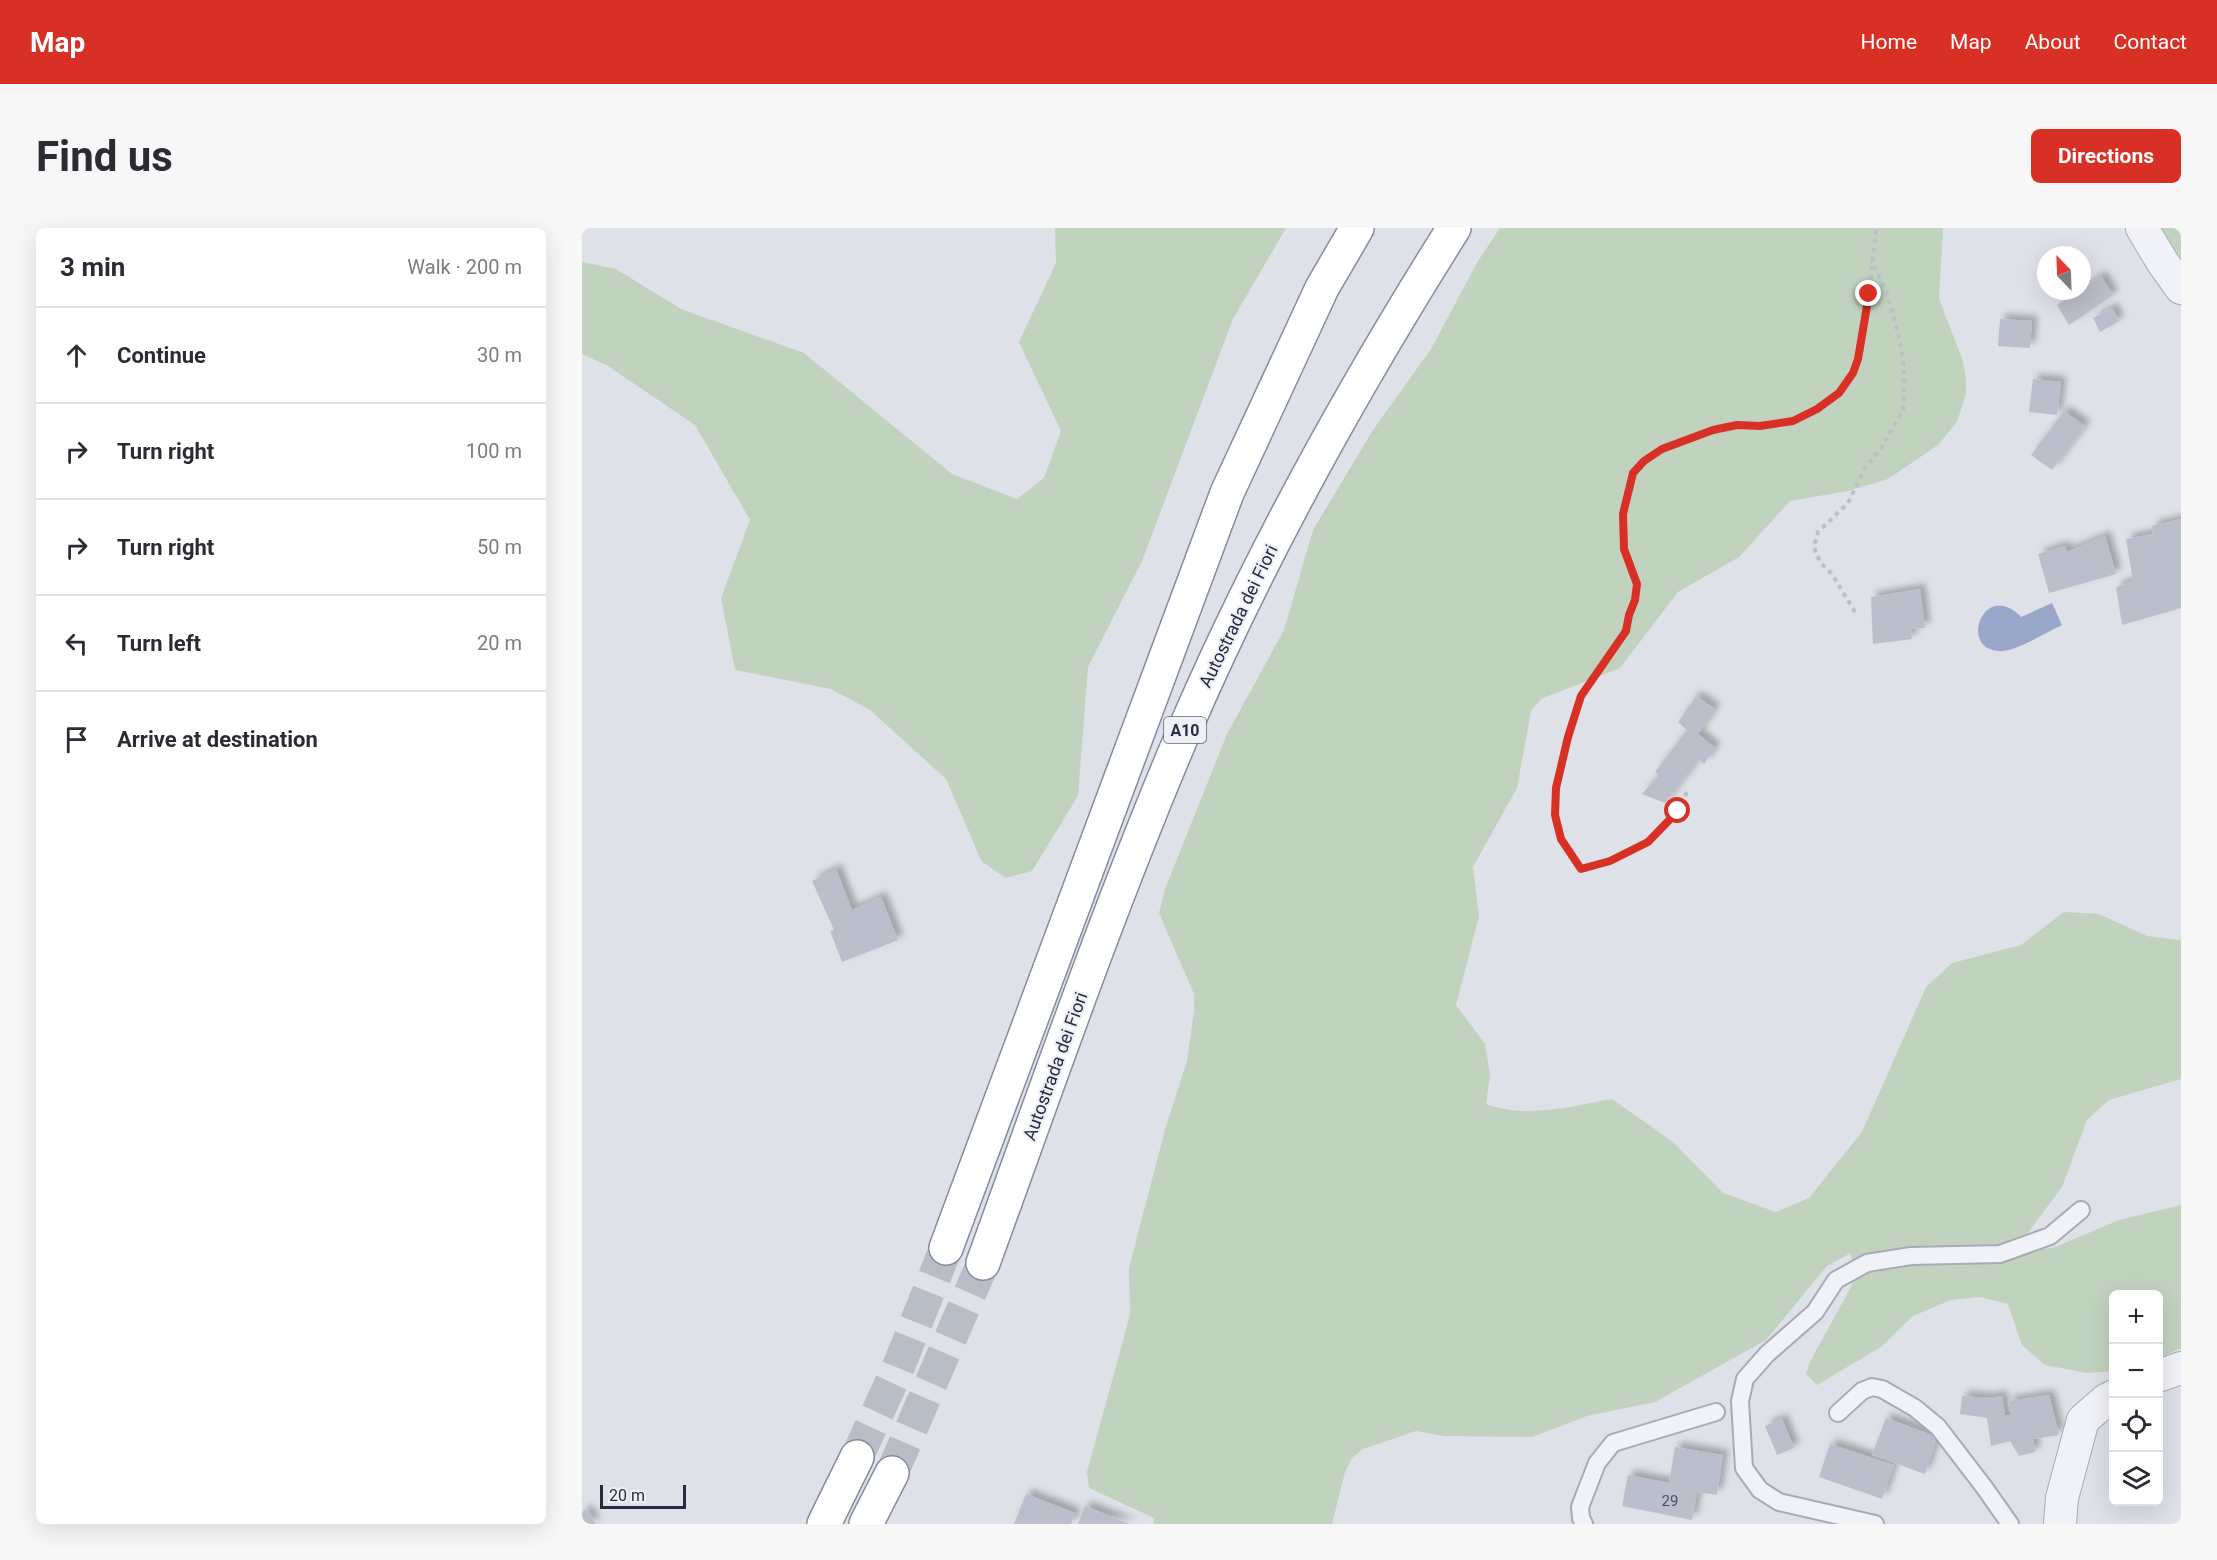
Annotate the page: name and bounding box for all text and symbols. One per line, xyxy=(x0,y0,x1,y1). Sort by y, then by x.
text: Map xyxy=(30,26,85,59)
text: Home xyxy=(1861,30,1917,54)
text: Map xyxy=(1950,30,1992,54)
text: About xyxy=(2025,30,2081,54)
text: Contact xyxy=(2114,30,2187,54)
button: Directions xyxy=(2031,129,2181,183)
text: Find us xyxy=(36,132,173,181)
north arrow xyxy=(2037,246,2091,300)
text: 3 min xyxy=(60,252,125,282)
text: Walk · 200 m xyxy=(407,255,522,279)
route end xyxy=(1855,280,1881,306)
icon: ahead xyxy=(60,339,93,372)
text: Continue xyxy=(117,343,206,368)
text: 30 m xyxy=(477,343,522,367)
icon: right xyxy=(60,435,93,468)
text: Turn right xyxy=(117,439,214,464)
text: 100 m xyxy=(466,439,522,463)
icon: right xyxy=(60,531,93,564)
text: Turn right xyxy=(117,535,214,560)
text: 50 m xyxy=(477,535,522,559)
street label: Autostrada dei Fiori xyxy=(1194,541,1282,691)
icon: left xyxy=(60,627,93,660)
text: Turn left xyxy=(117,631,201,656)
text: 20 m xyxy=(477,631,522,655)
road number: A10 xyxy=(1164,717,1206,743)
icon: arrive xyxy=(60,723,93,756)
text: Arrive at destination xyxy=(117,727,318,752)
route start xyxy=(1664,797,1690,823)
street label: Autostrada dei Fiori xyxy=(1018,989,1092,1143)
map controls xyxy=(2109,1290,2163,1506)
button: + xyxy=(2109,1290,2163,1344)
button: − xyxy=(2109,1344,2163,1398)
button: locate xyxy=(2109,1398,2163,1452)
button: layers xyxy=(2109,1452,2163,1506)
scale bar xyxy=(600,1482,686,1510)
text: 20 m xyxy=(609,1486,645,1505)
house number: 29 xyxy=(1662,1492,1678,1510)

